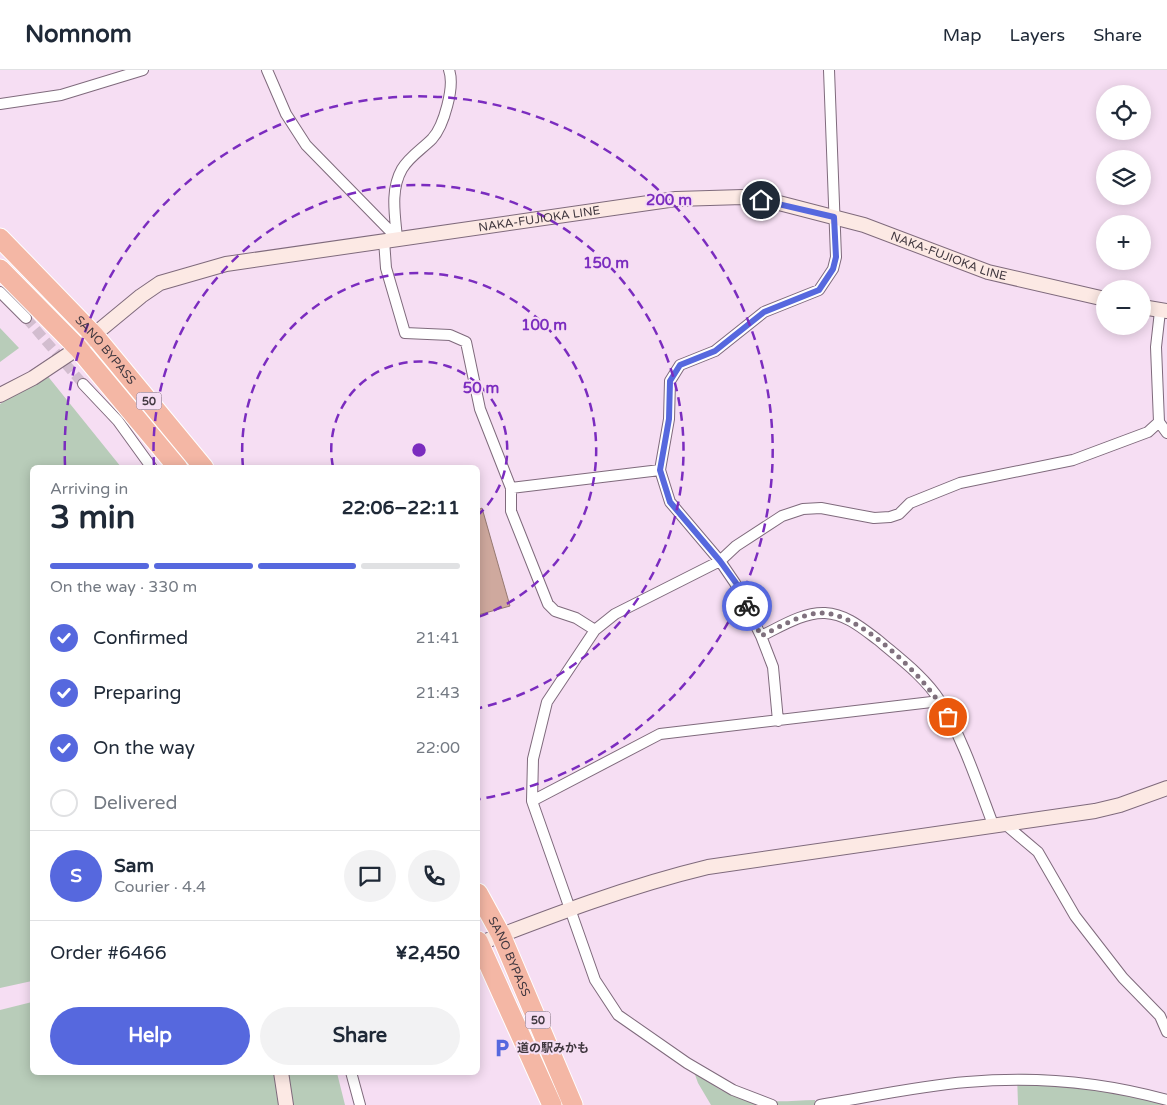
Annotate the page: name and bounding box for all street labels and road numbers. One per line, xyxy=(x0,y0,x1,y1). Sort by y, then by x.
street label: NAKA-FUJIOKA LINE xyxy=(477,203,601,234)
street label: NAKA-FUJIOKA LINE xyxy=(889,229,1009,283)
street label: SANO BYPASS xyxy=(72,313,139,387)
road number: 50 xyxy=(136,392,162,410)
street label: SANO BYPASS xyxy=(485,914,533,999)
road number: 50 xyxy=(526,1012,550,1028)

